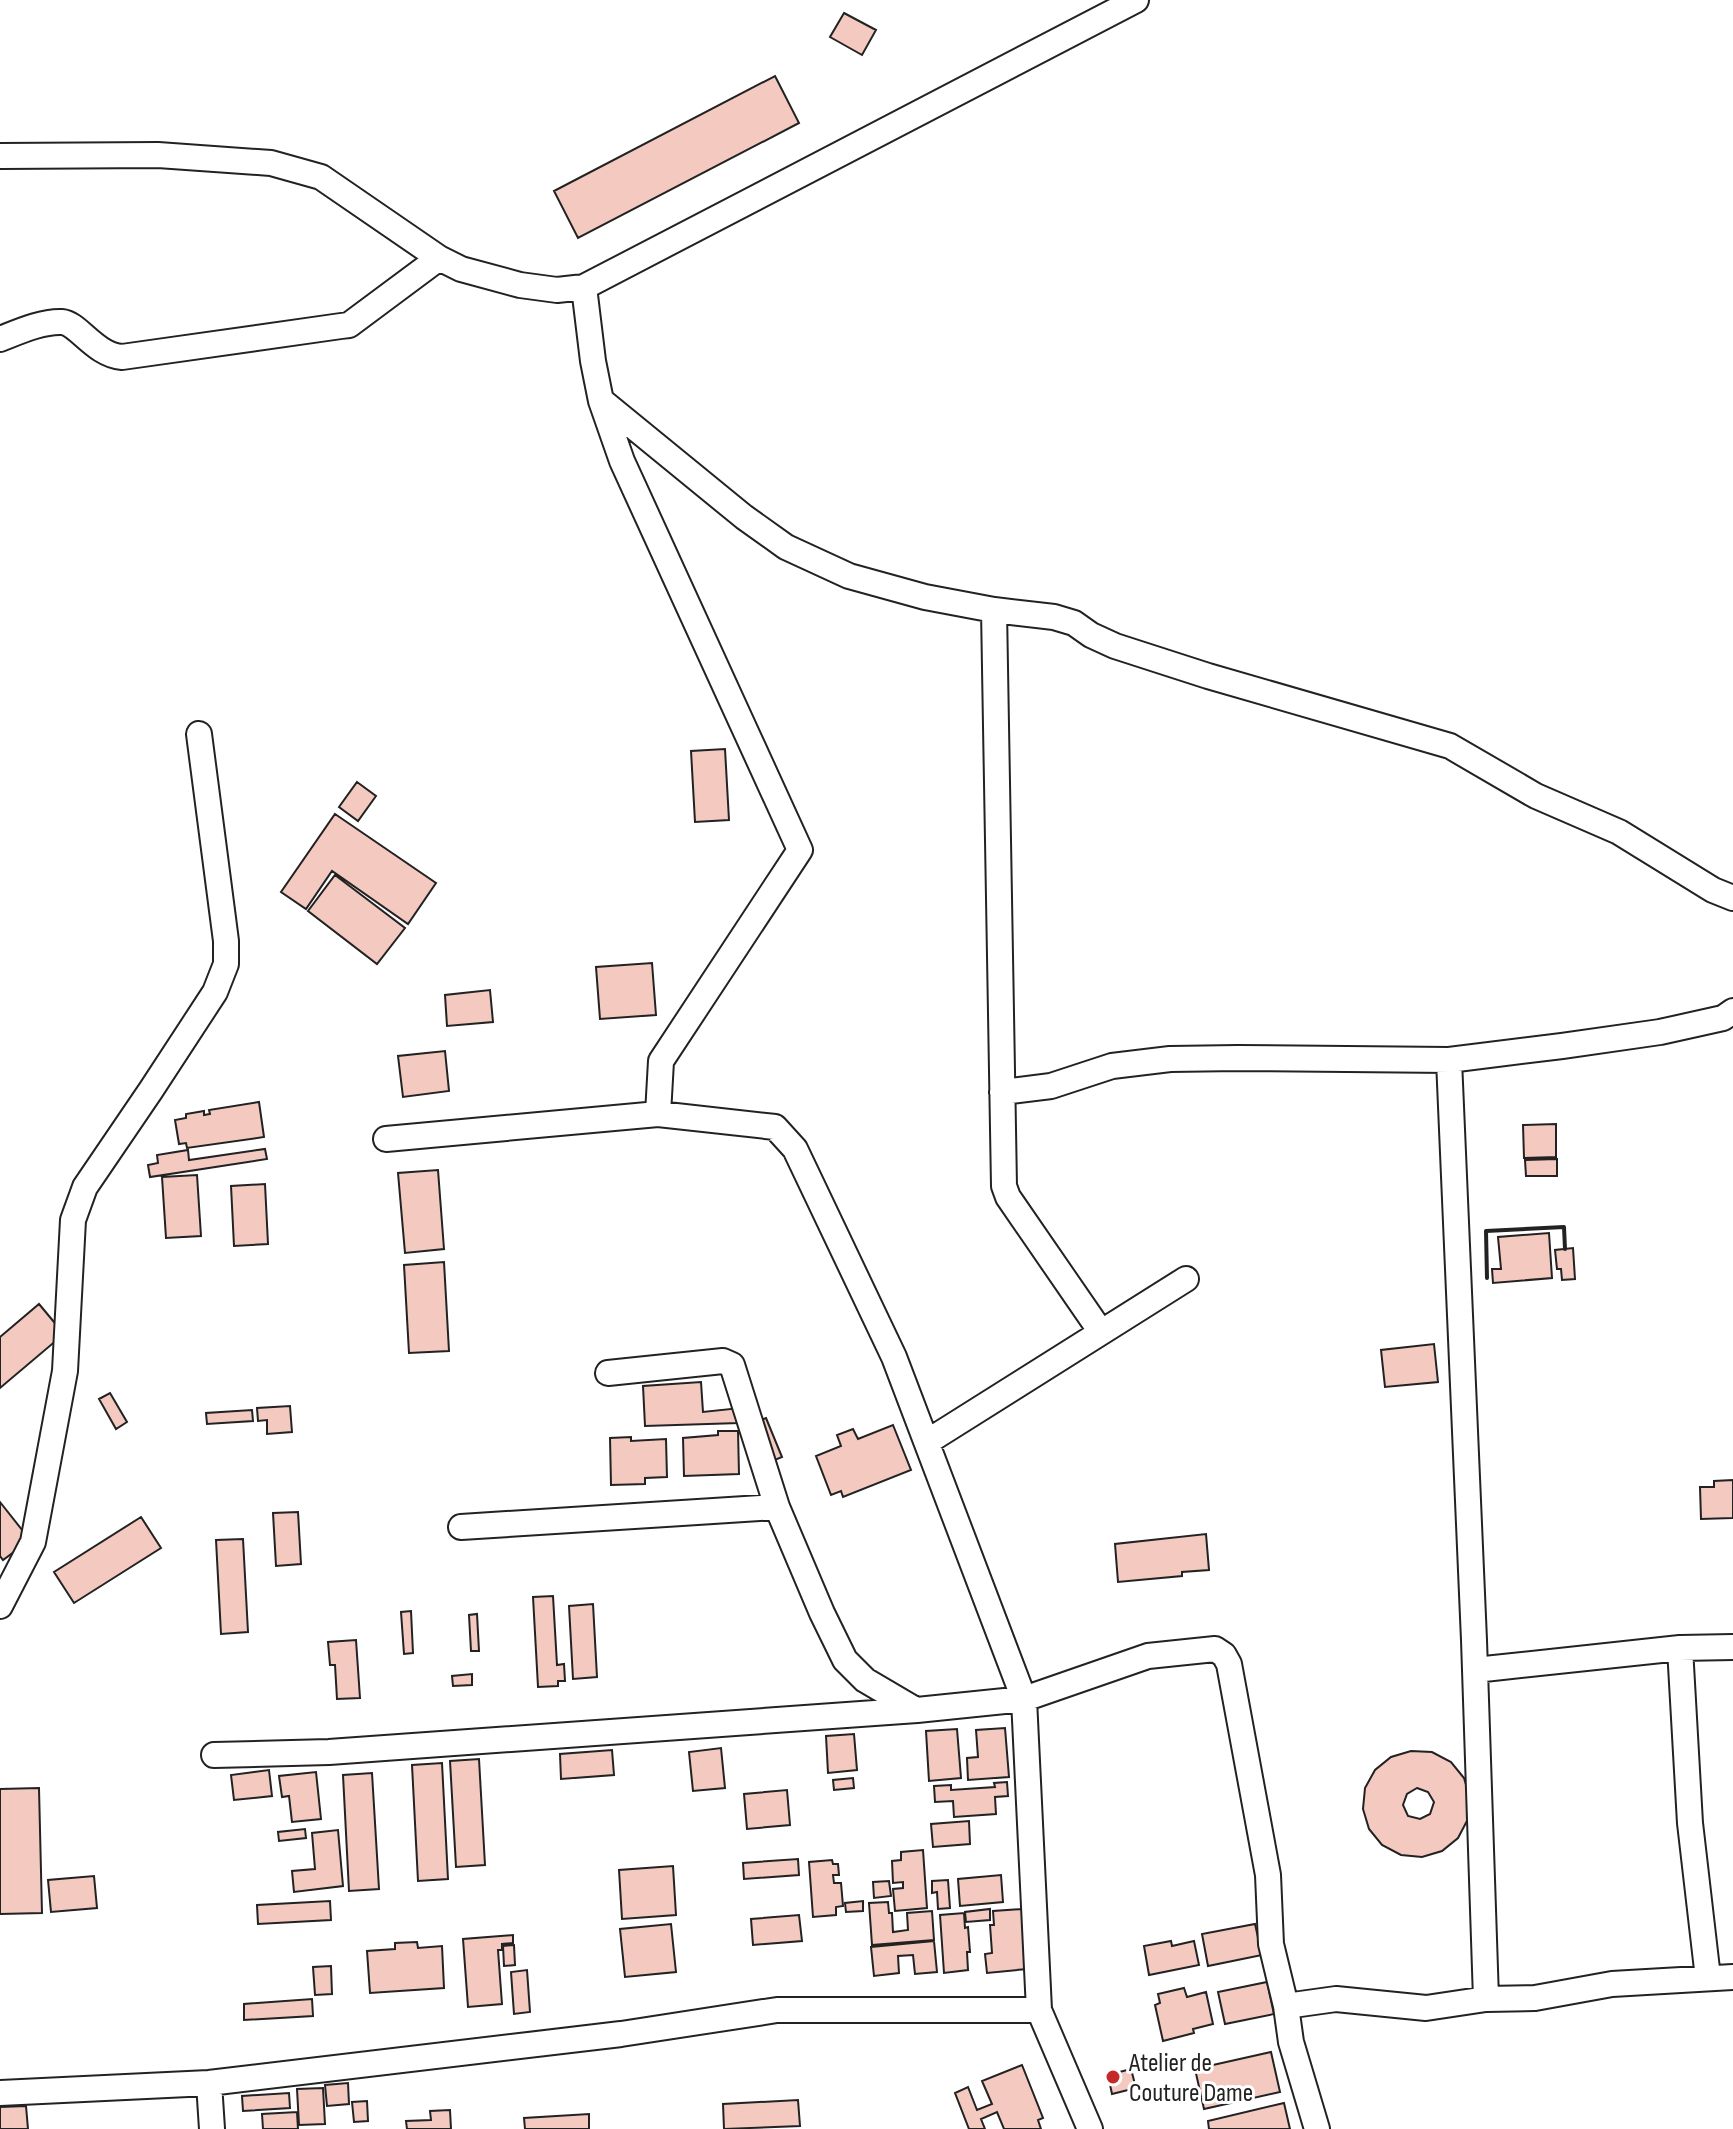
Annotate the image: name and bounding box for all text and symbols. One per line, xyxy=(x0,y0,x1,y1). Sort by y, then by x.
place label: Atelier de Couture Dame xyxy=(1128,2048,1253,2109)
marker: Atelier de Couture Dame xyxy=(1104,2068,1122,2086)

